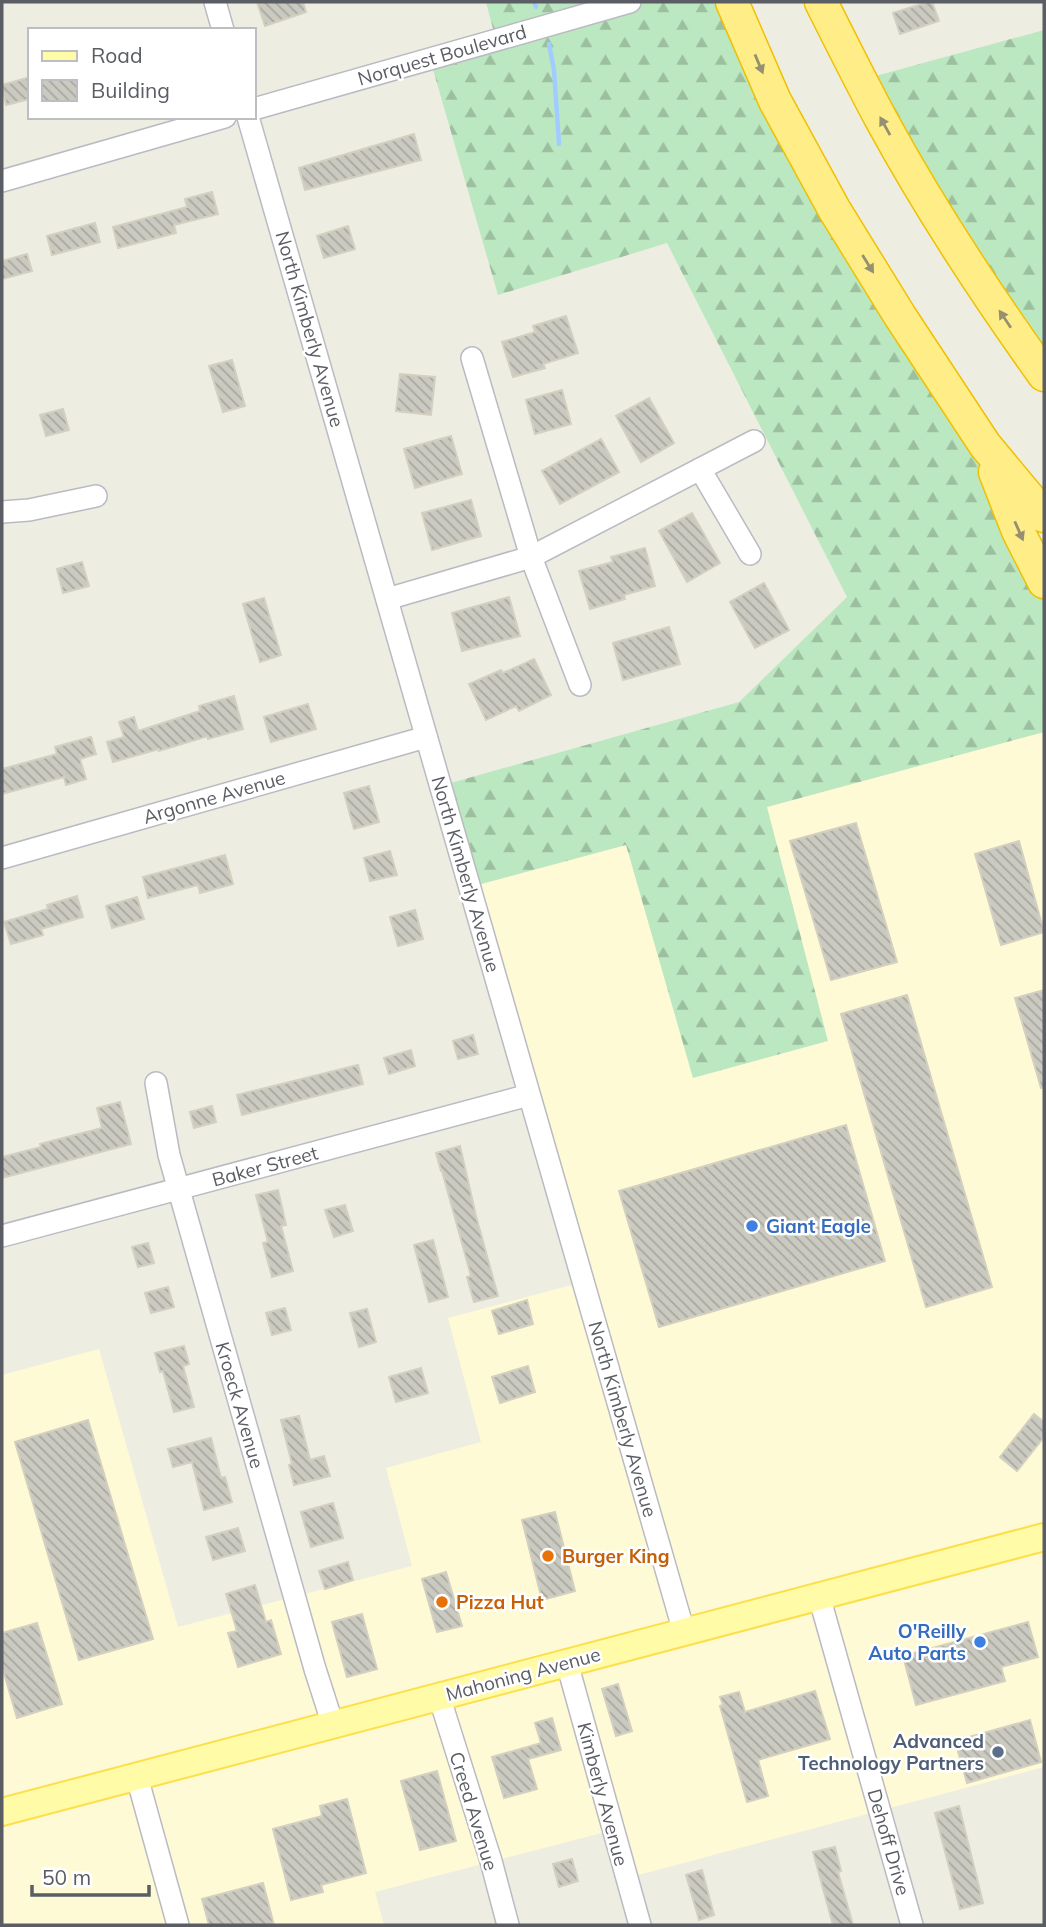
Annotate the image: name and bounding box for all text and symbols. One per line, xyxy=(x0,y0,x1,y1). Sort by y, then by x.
street label: Norquest Boulevard xyxy=(355,19,529,91)
legend xyxy=(28,28,256,119)
text: Road xyxy=(91,42,142,68)
one-way arrow xyxy=(754,54,765,75)
text: Building xyxy=(91,77,170,103)
one-way arrow xyxy=(879,116,891,136)
street label: North Kimberly Avenue xyxy=(271,228,349,430)
one-way arrow xyxy=(861,254,874,274)
one-way arrow xyxy=(999,309,1012,329)
one-way arrow xyxy=(1013,521,1025,541)
street label: Argonne Avenue xyxy=(140,765,288,829)
street label: North Kimberly Avenue xyxy=(427,773,505,975)
street label: Baker Street xyxy=(209,1140,321,1192)
place label: Giant Eagle xyxy=(766,1214,871,1238)
marker: Giant Eagle xyxy=(744,1218,760,1234)
street label: North Kimberly Avenue xyxy=(584,1318,662,1520)
street label: Kroeck Avenue xyxy=(211,1339,269,1471)
place label: Burger King xyxy=(562,1544,670,1568)
marker: Burger King xyxy=(540,1548,556,1564)
place label: Pizza Hut xyxy=(456,1590,544,1614)
marker: Pizza Hut xyxy=(434,1594,450,1610)
place label: O'Reilly Auto Parts xyxy=(868,1619,967,1665)
marker: O'Reilly Auto Parts xyxy=(972,1634,988,1650)
street label: Mahoning Avenue xyxy=(443,1642,603,1706)
street label: Kimberly Avenue xyxy=(572,1720,634,1868)
place label: Advanced Technology Partners xyxy=(798,1729,984,1775)
marker: Advanced Technology Partners xyxy=(990,1744,1006,1760)
street label: Creed Avenue xyxy=(445,1749,503,1873)
street label: Dehoff Drive xyxy=(862,1786,916,1898)
scale bar xyxy=(32,1854,149,1898)
text: 50 m xyxy=(42,1864,91,1890)

